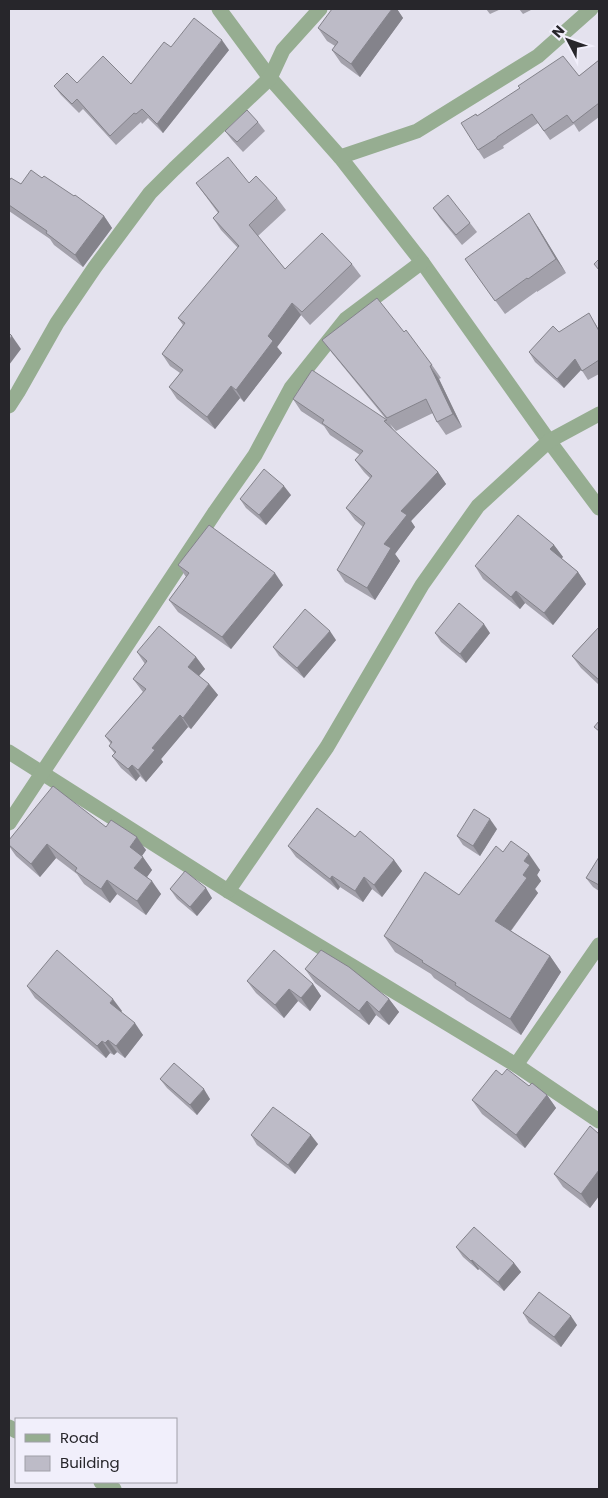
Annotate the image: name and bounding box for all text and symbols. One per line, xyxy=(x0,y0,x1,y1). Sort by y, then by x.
north arrow xyxy=(543,15,593,65)
text: N xyxy=(547,21,569,42)
legend xyxy=(15,1418,178,1483)
text: Road xyxy=(60,1427,99,1448)
text: Building xyxy=(60,1452,120,1473)

